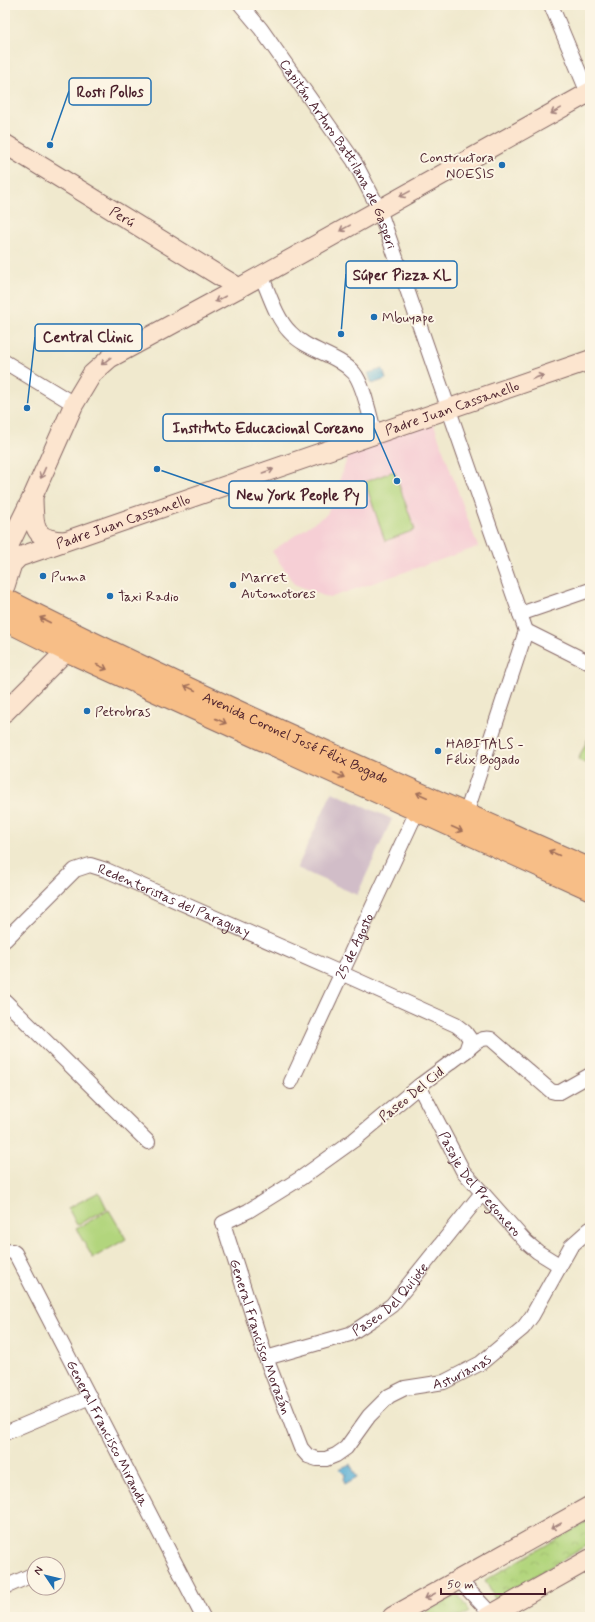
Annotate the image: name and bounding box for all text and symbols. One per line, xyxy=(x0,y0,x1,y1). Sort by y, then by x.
street label: Capitán Arturo Battilana de Gasperi xyxy=(275,56,400,251)
callout: Rosti Pollos xyxy=(69,78,151,105)
text: Rosti Pollos xyxy=(76,83,144,103)
one-way arrow xyxy=(550,108,562,116)
place label: Constructora NOESIS xyxy=(420,149,494,183)
marker: Constructora NOESIS xyxy=(497,160,507,170)
one-way arrow xyxy=(399,191,411,199)
street label: Perú xyxy=(106,203,138,232)
one-way arrow xyxy=(339,224,351,232)
callout: Súper Pizza XL xyxy=(346,261,457,288)
text: Súper Pizza XL xyxy=(353,266,452,286)
one-way arrow xyxy=(214,295,226,303)
place label: Mbuyape xyxy=(382,309,435,327)
marker: Mbuyape xyxy=(369,312,379,322)
callout: Central Clinic xyxy=(35,324,142,351)
text: Central Clinic xyxy=(43,328,133,348)
one-way arrow xyxy=(100,357,111,365)
one-way arrow xyxy=(532,373,544,381)
street label: Padre Juan Cassanello xyxy=(383,377,522,440)
callout: Instituto Educacional Coreano xyxy=(163,414,374,441)
text: Instituto Educacional Coreano xyxy=(172,419,364,439)
one-way arrow xyxy=(39,467,46,479)
one-way arrow xyxy=(261,467,274,474)
callout: New York People Py xyxy=(229,481,367,508)
text: New York People Py xyxy=(236,486,360,506)
street label: Padre Juan Cassanello xyxy=(54,490,193,554)
place label: Puma xyxy=(51,568,86,586)
place label: Marret Automotores xyxy=(241,569,316,603)
marker: Puma xyxy=(38,571,48,581)
marker: Marret Automotores xyxy=(228,580,238,590)
place label: Taxi Radio xyxy=(118,588,179,606)
marker: Taxi Radio xyxy=(105,591,115,601)
one-way arrow xyxy=(39,615,51,623)
one-way arrow xyxy=(96,664,108,671)
one-way arrow xyxy=(184,684,196,691)
street label: Avenida Coronel José Félix Bogado xyxy=(200,688,391,788)
place label: Petrobras xyxy=(95,703,151,721)
marker: Petrobras xyxy=(82,706,92,716)
one-way arrow xyxy=(214,718,226,725)
place label: HABITALS - Félix Bogado xyxy=(446,735,524,770)
marker: HABITALS - Félix Bogado xyxy=(433,746,443,756)
one-way arrow xyxy=(333,772,345,779)
one-way arrow xyxy=(417,791,429,798)
one-way arrow xyxy=(451,826,463,833)
one-way arrow xyxy=(549,849,561,856)
street label: Redentoristas del Paraguay xyxy=(96,860,253,942)
street label: 25 de Agosto xyxy=(332,910,378,982)
street label: Paseo Del Cid xyxy=(375,1063,448,1126)
street label: Pasaje Del Pregonero xyxy=(434,1128,525,1241)
street label: General Francisco Morazán xyxy=(225,1257,295,1417)
street label: Paseo Del Quijote xyxy=(349,1259,433,1340)
street label: Asturianas xyxy=(431,1350,496,1394)
street label: General Francisco Miranda xyxy=(62,1357,152,1510)
one-way arrow xyxy=(550,1522,562,1530)
north arrow xyxy=(26,1556,66,1596)
text: N xyxy=(31,1564,46,1578)
scale bar xyxy=(441,1570,545,1596)
text: 50 m xyxy=(447,1577,474,1593)
one-way arrow xyxy=(424,1592,436,1600)

